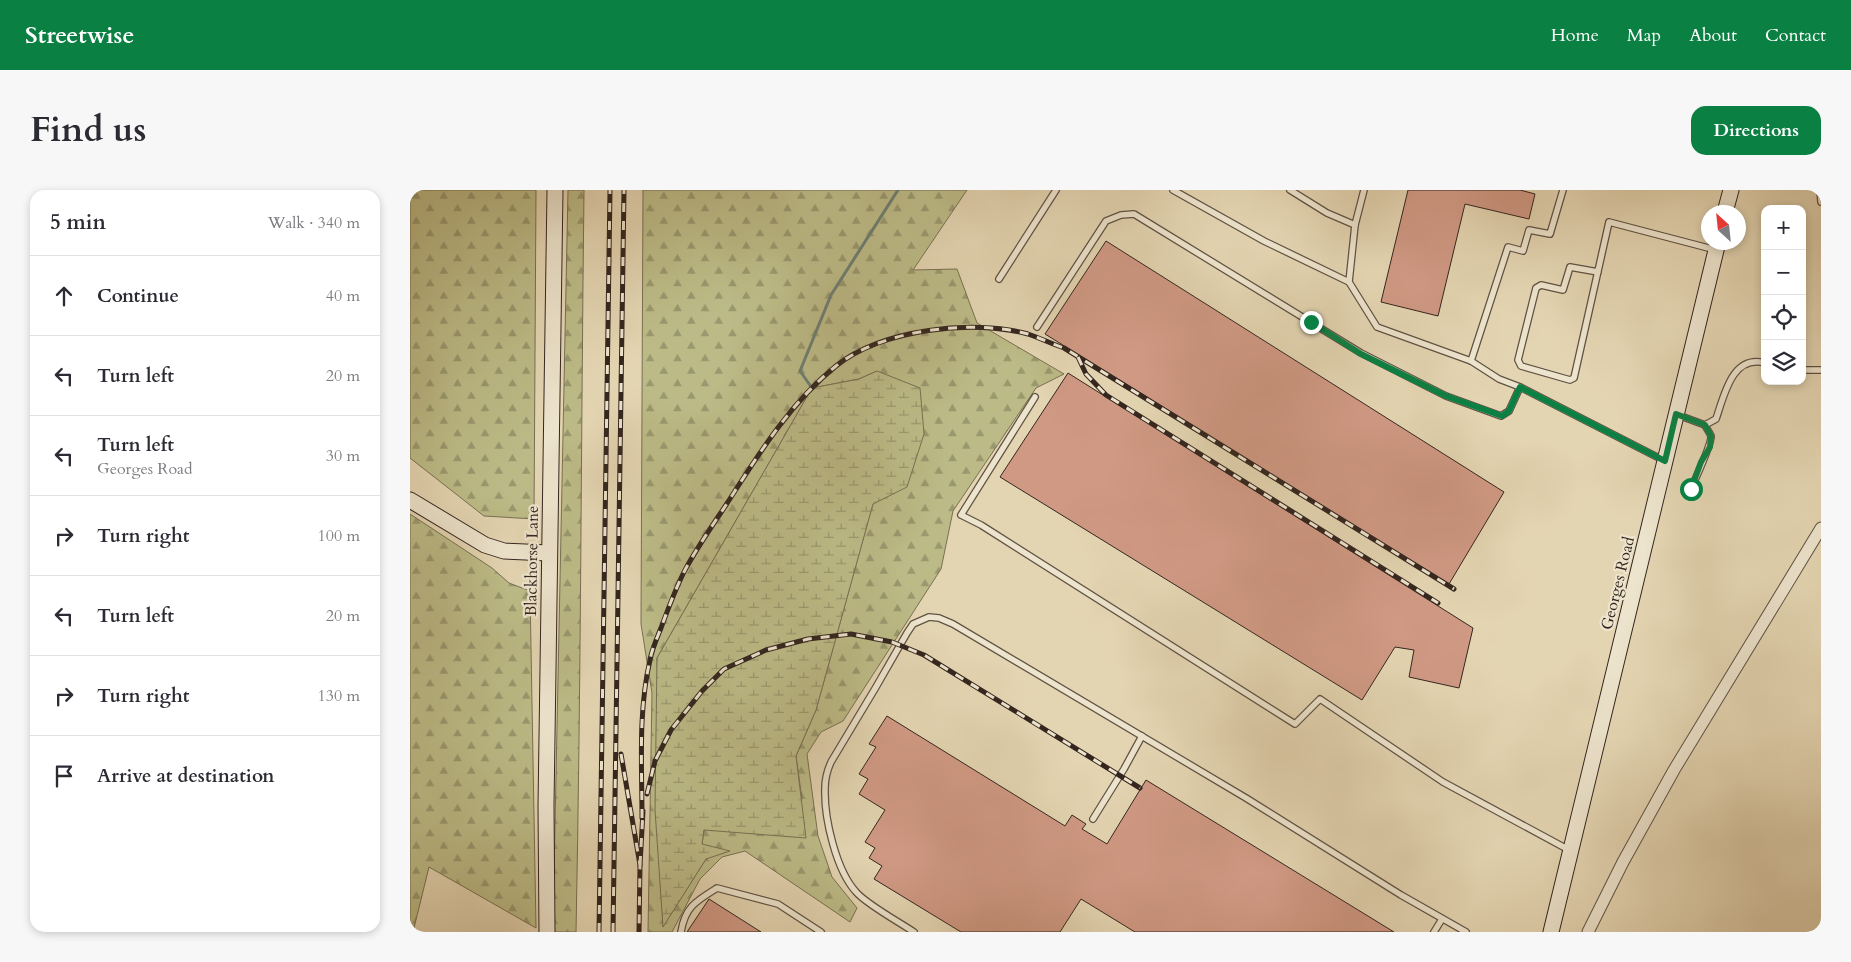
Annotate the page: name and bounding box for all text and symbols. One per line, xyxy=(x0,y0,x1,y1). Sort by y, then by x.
text: Streetwise xyxy=(25,19,134,52)
text: Home xyxy=(1551,23,1599,48)
text: Map xyxy=(1627,23,1661,48)
text: About xyxy=(1689,23,1737,48)
text: Contact xyxy=(1765,23,1826,48)
text: Find us xyxy=(30,106,146,154)
button: Directions xyxy=(1691,106,1821,155)
north arrow xyxy=(1701,205,1746,250)
map controls xyxy=(1761,205,1806,385)
button: + xyxy=(1761,205,1806,250)
text: 5 min xyxy=(50,208,106,237)
text: Walk · 340 m xyxy=(268,212,360,234)
button: − xyxy=(1761,250,1806,295)
icon: ahead xyxy=(50,282,78,310)
text: Continue xyxy=(97,283,179,309)
text: 40 m xyxy=(326,285,360,307)
button: locate xyxy=(1761,295,1806,340)
route end xyxy=(1300,311,1323,334)
button: layers xyxy=(1761,340,1806,385)
icon: left xyxy=(50,362,78,390)
text: Turn left xyxy=(97,363,174,389)
text: 20 m xyxy=(326,365,360,387)
text: Turn left xyxy=(97,432,174,458)
icon: left xyxy=(50,442,78,470)
text: 30 m xyxy=(326,445,360,467)
text: Georges Road xyxy=(97,458,192,480)
route start xyxy=(1680,478,1703,501)
street label: Blackhorse Lane xyxy=(520,505,544,617)
icon: right xyxy=(50,522,78,550)
text: Turn right xyxy=(97,523,189,549)
text: 100 m xyxy=(318,525,360,547)
street label: Georges Road xyxy=(1596,534,1640,632)
icon: left xyxy=(50,602,78,630)
text: Turn left xyxy=(97,603,174,629)
text: 20 m xyxy=(326,605,360,627)
icon: right xyxy=(50,682,78,710)
text: Turn right xyxy=(97,683,189,709)
text: 130 m xyxy=(318,685,360,707)
icon: arrive xyxy=(50,762,78,790)
text: Arrive at destination xyxy=(97,763,274,789)

